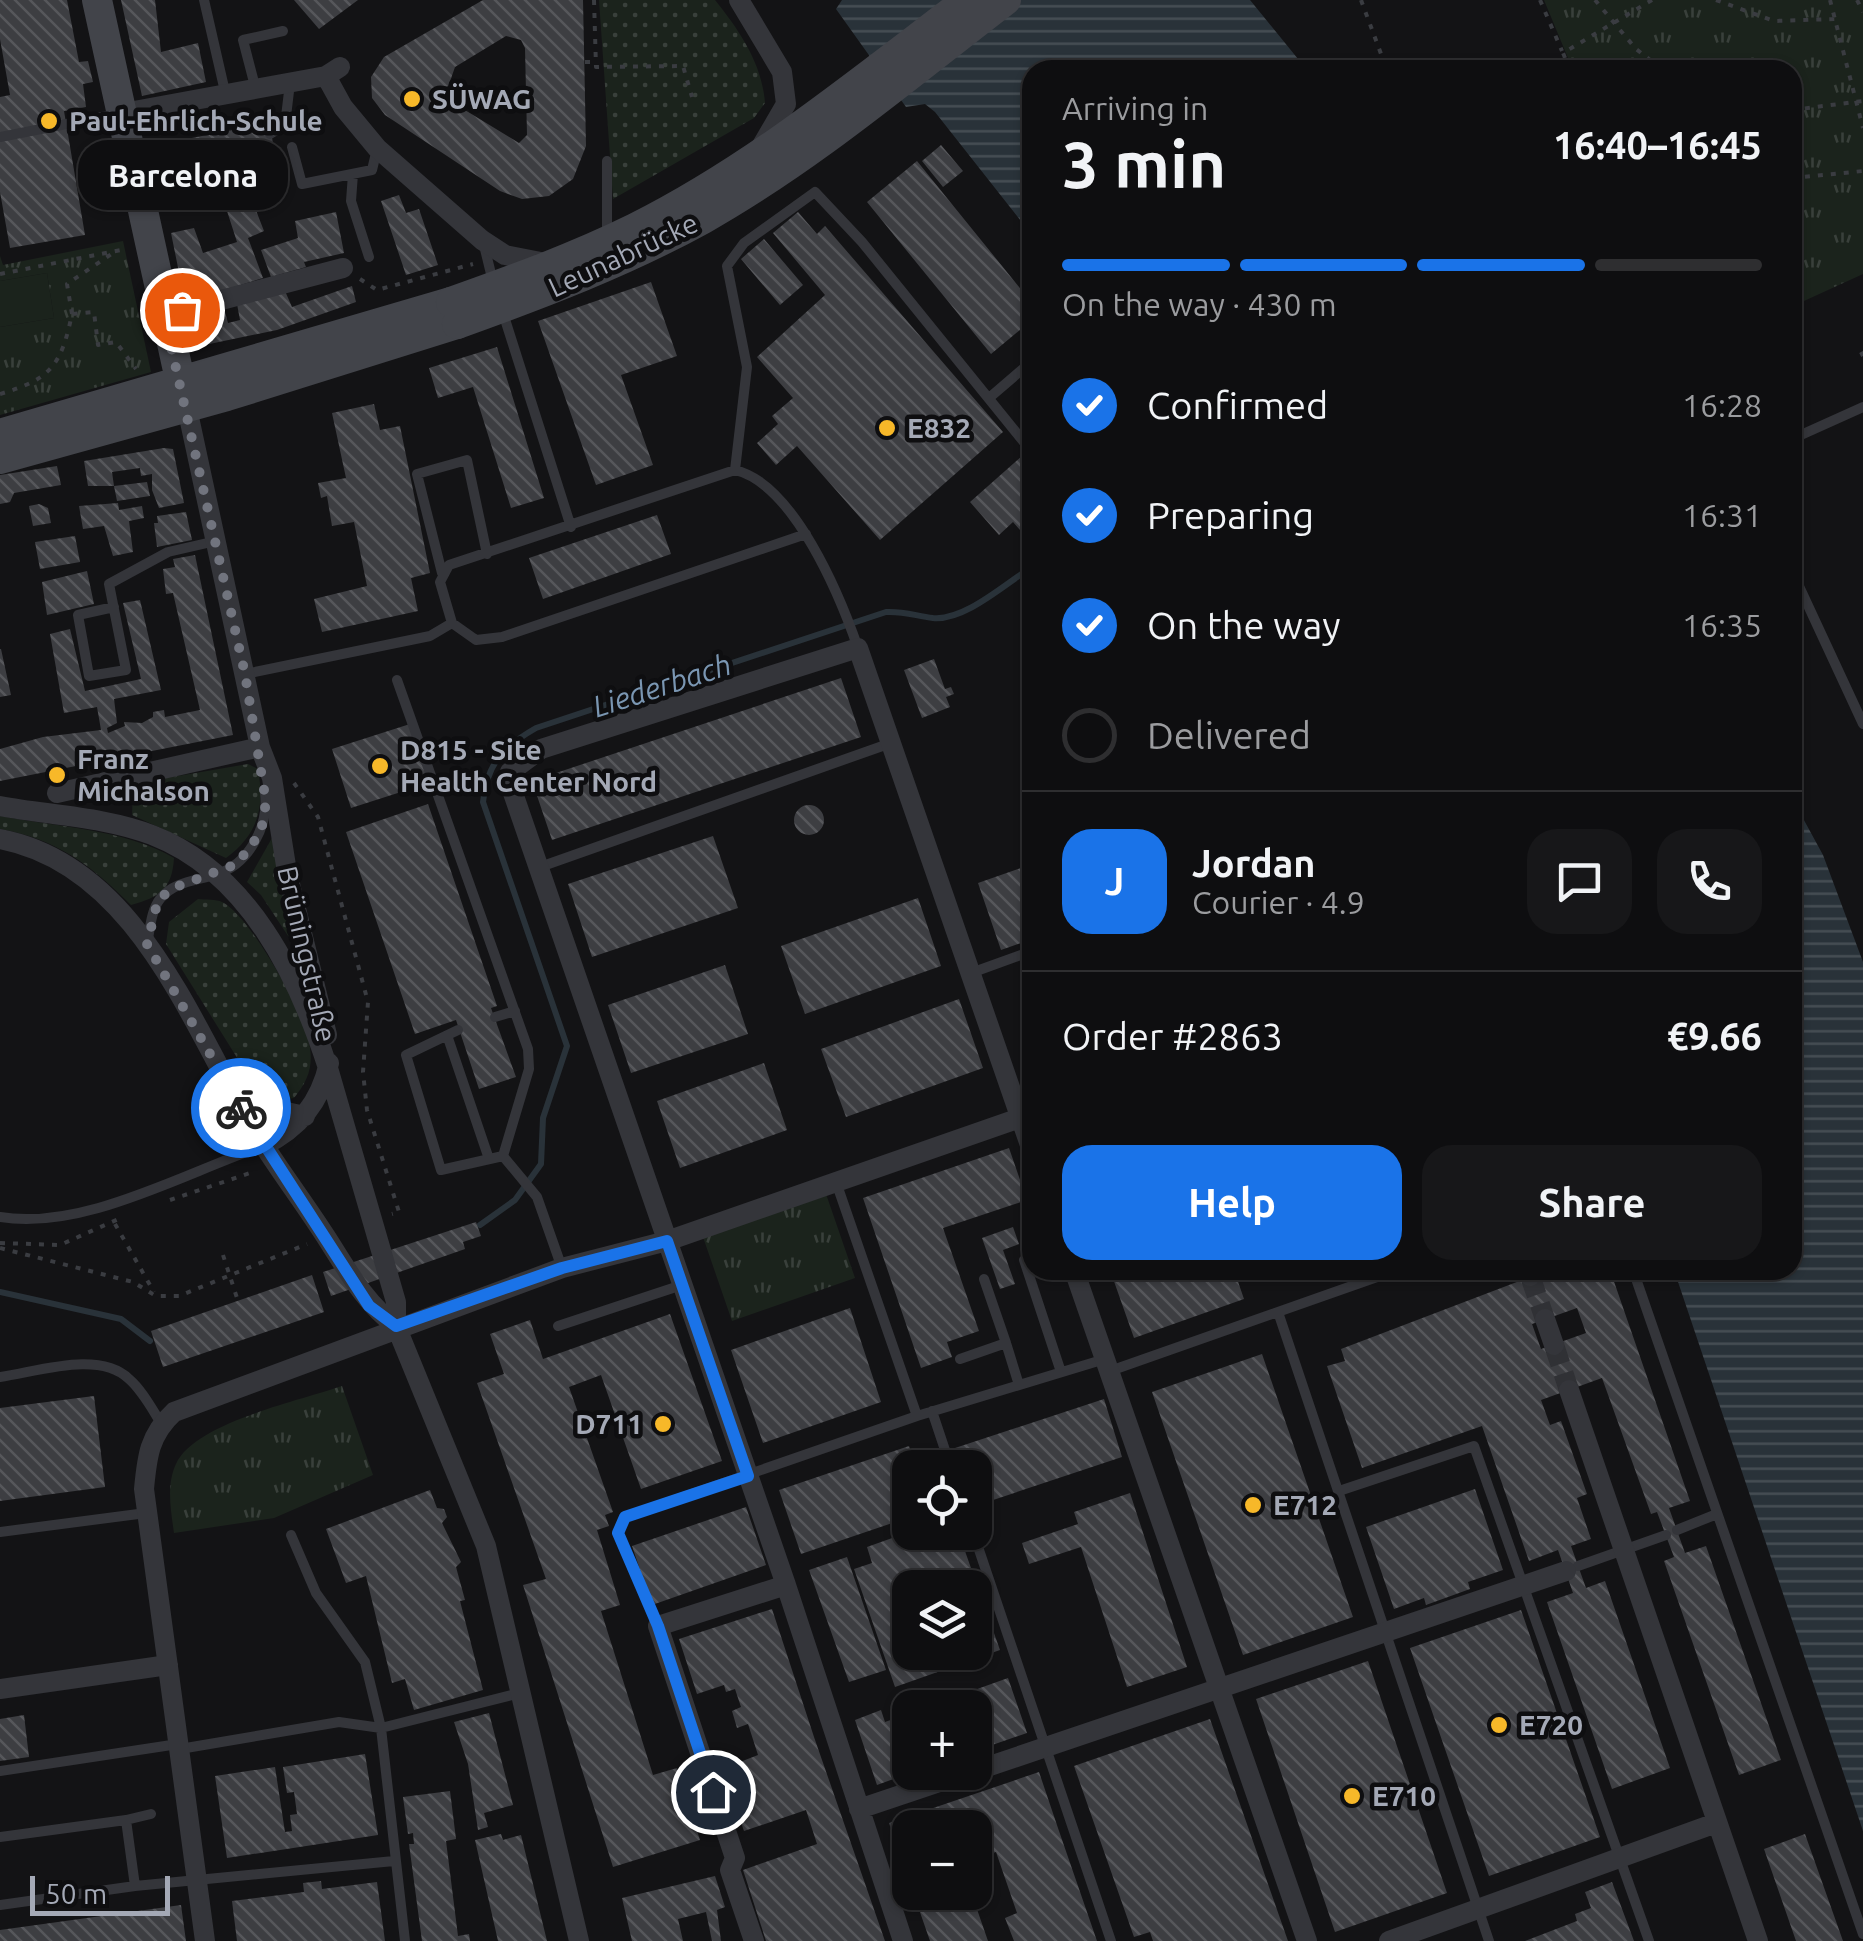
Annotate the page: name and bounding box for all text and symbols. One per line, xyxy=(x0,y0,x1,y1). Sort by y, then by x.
place label: SÜWAG xyxy=(432,83,531,114)
marker: SÜWAG xyxy=(401,88,423,110)
text: Arriving in xyxy=(1062,90,1208,126)
place label: Paul-Ehrlich-Schule xyxy=(69,105,323,136)
marker: Paul-Ehrlich-Schule xyxy=(38,110,60,132)
text: 16:40–16:45 xyxy=(1553,124,1762,166)
text: 3 min xyxy=(1062,127,1226,200)
callout: Barcelona xyxy=(77,140,287,210)
text: Barcelona xyxy=(108,157,258,193)
street label: Leunabrücke xyxy=(543,206,702,303)
pin xyxy=(140,268,225,353)
icon: bag xyxy=(155,283,210,338)
text: On the way · 430 m xyxy=(1062,286,1337,322)
icon: check xyxy=(1062,378,1117,433)
text: Confirmed xyxy=(1147,384,1328,426)
text: 16:28 xyxy=(1682,387,1762,423)
place label: E832 xyxy=(907,412,971,443)
marker: E832 xyxy=(876,417,898,439)
icon: check xyxy=(1062,488,1117,543)
text: Preparing xyxy=(1147,494,1314,536)
text: 16:31 xyxy=(1682,497,1762,533)
icon: check xyxy=(1062,598,1117,653)
text: On the way xyxy=(1147,604,1340,646)
text: 16:35 xyxy=(1682,607,1762,643)
water label: Liederbach xyxy=(588,647,735,723)
text: Delivered xyxy=(1147,714,1311,756)
place label: D815 - Site Health Center Nord xyxy=(400,734,657,797)
place label: Franz Michalson xyxy=(77,743,210,806)
marker: D815 - Site Health Center Nord xyxy=(369,755,391,777)
marker: Franz Michalson xyxy=(46,764,68,786)
button: chat xyxy=(1527,829,1632,934)
button: phone xyxy=(1657,829,1762,934)
text: Jordan xyxy=(1192,842,1316,884)
text: J xyxy=(1105,860,1124,902)
street label: Brüningstraße xyxy=(272,863,343,1045)
text: Courier · 4.9 xyxy=(1192,884,1365,920)
text: Order #2863 xyxy=(1062,1015,1283,1057)
text: €9.66 xyxy=(1667,1015,1762,1057)
courier xyxy=(191,1058,291,1158)
icon: bike xyxy=(214,1081,269,1136)
button: Help xyxy=(1062,1145,1402,1260)
button: Share xyxy=(1422,1145,1762,1260)
place label: D711 xyxy=(575,1408,643,1439)
marker: D711 xyxy=(652,1413,674,1435)
map controls xyxy=(892,1450,992,1910)
button: locate xyxy=(892,1450,992,1550)
place label: E712 xyxy=(1273,1489,1337,1520)
marker: E712 xyxy=(1242,1494,1264,1516)
button: layers xyxy=(892,1570,992,1670)
button: + xyxy=(892,1690,992,1790)
place label: E720 xyxy=(1519,1709,1583,1740)
marker: E720 xyxy=(1488,1714,1510,1736)
pin xyxy=(671,1750,756,1835)
icon: home xyxy=(686,1765,741,1820)
place label: E710 xyxy=(1372,1780,1436,1811)
marker: E710 xyxy=(1341,1785,1363,1807)
button: − xyxy=(892,1810,992,1910)
scale bar xyxy=(30,1871,170,1916)
text: 50 m xyxy=(45,1878,107,1909)

